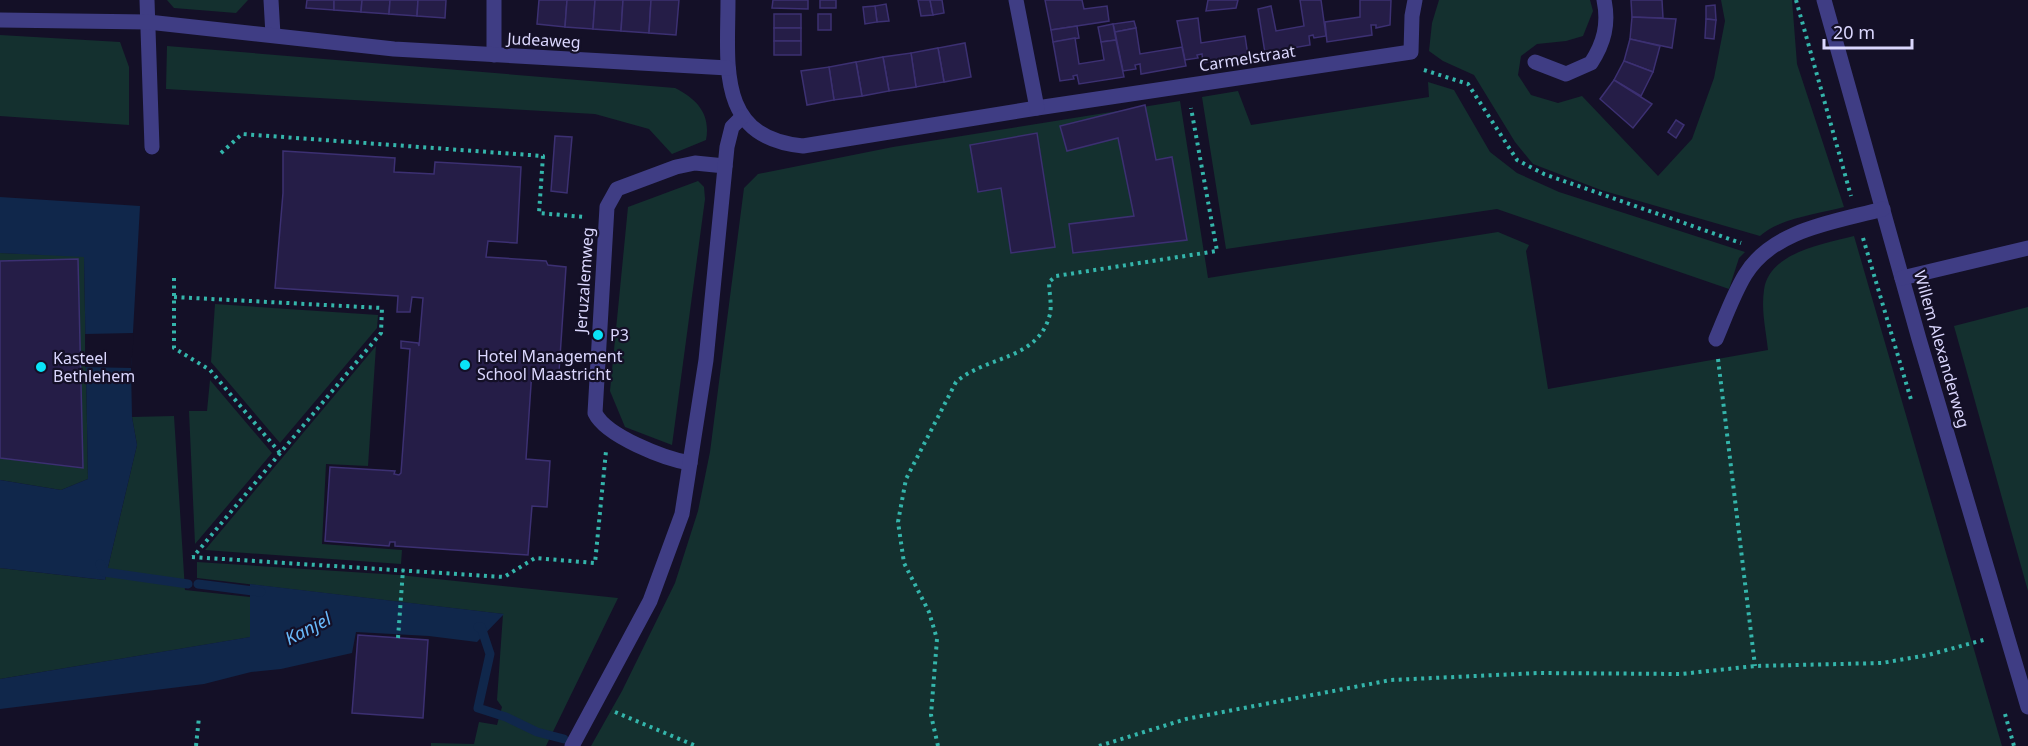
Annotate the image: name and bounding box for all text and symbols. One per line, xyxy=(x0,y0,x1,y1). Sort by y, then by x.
scale bar xyxy=(1824,12,1912,50)
text: 20 m xyxy=(1833,20,1875,44)
street label: Judeaweg xyxy=(505,27,581,53)
street label: Carmelstraat xyxy=(1197,39,1297,76)
street label: Jeruzalemweg xyxy=(569,226,599,336)
street label: Willem Alexanderweg xyxy=(1909,268,1975,430)
place label: P3 xyxy=(610,324,629,346)
marker: P3 xyxy=(591,328,605,342)
place label: Hotel Management School Maastricht xyxy=(477,345,623,385)
place label: Kasteel Bethlehem xyxy=(53,347,135,387)
marker: Hotel Management School Maastricht xyxy=(458,358,472,372)
marker: Kasteel Bethlehem xyxy=(34,360,48,374)
water label: Kanjel xyxy=(280,606,335,650)

